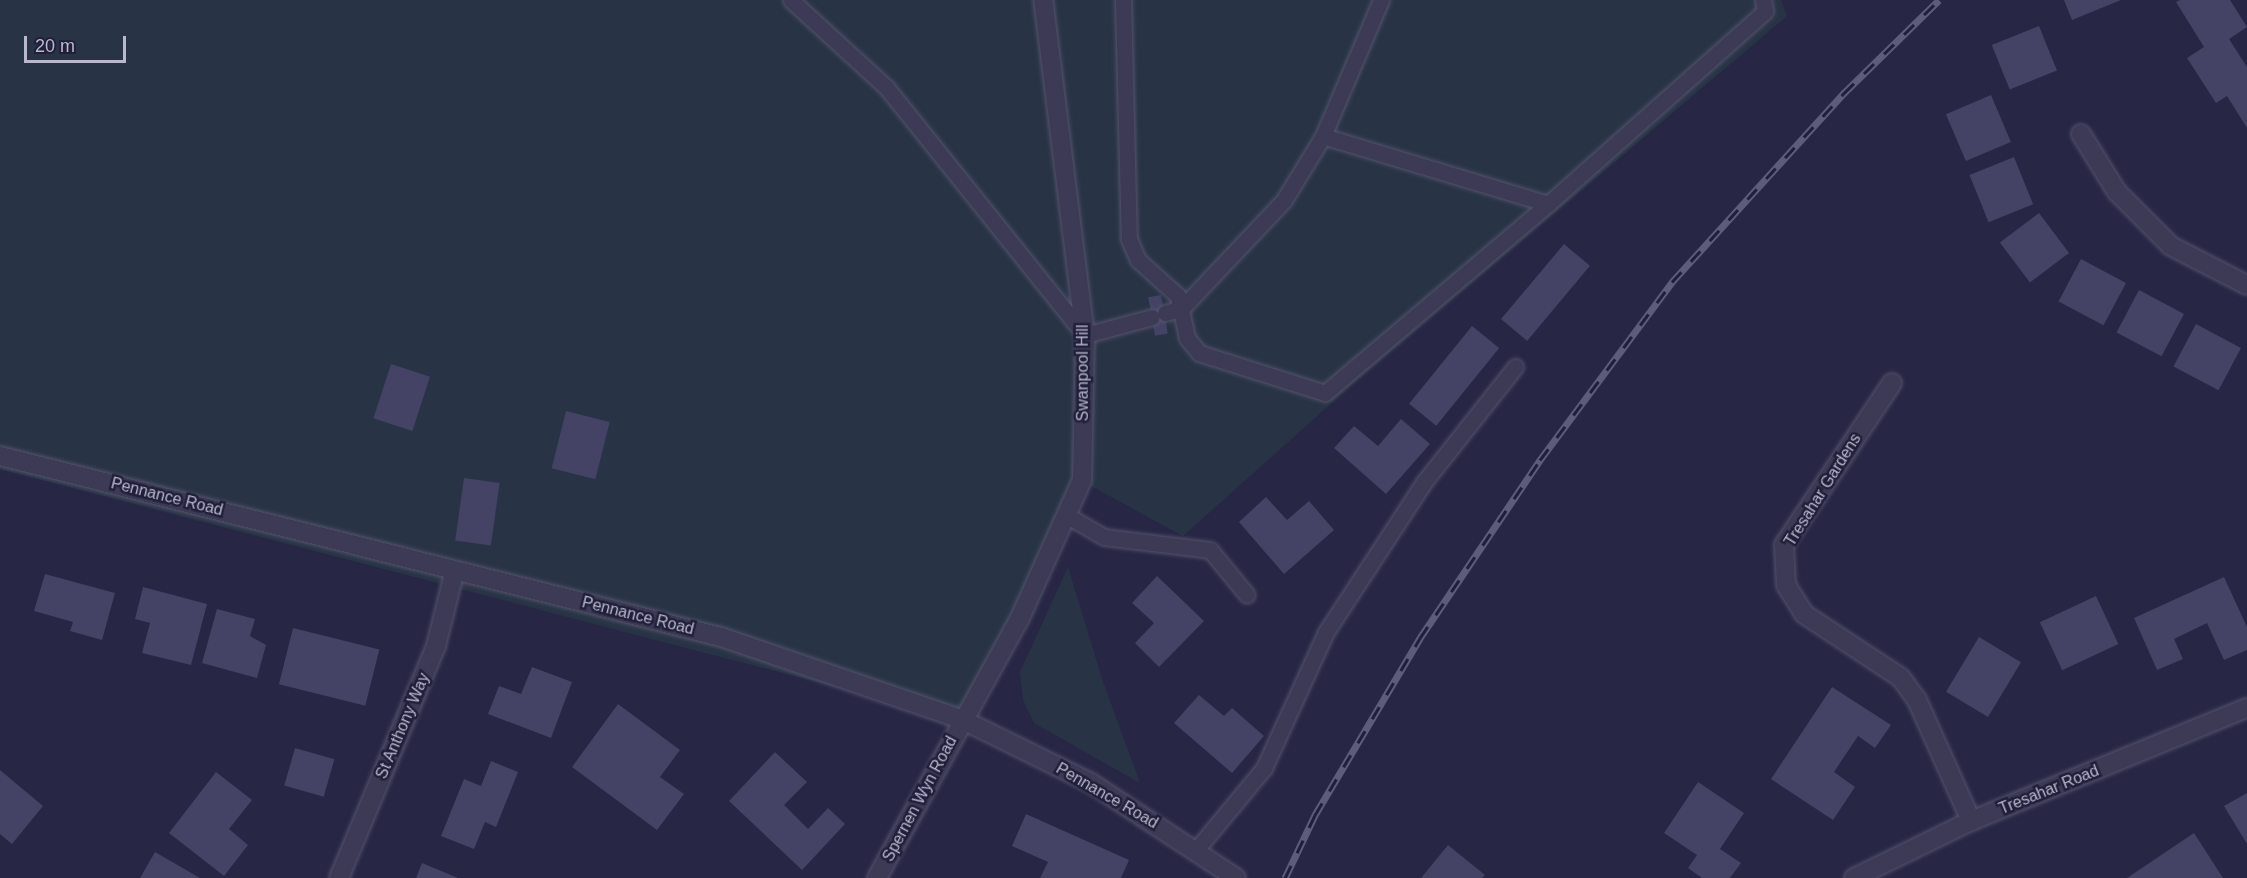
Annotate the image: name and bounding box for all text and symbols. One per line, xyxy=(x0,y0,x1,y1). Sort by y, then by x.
scale bar xyxy=(27,24,129,62)
text: 20 m xyxy=(35,36,75,56)
street label: Swanpool Hill xyxy=(1073,325,1093,421)
street label: Tresahar Gardens xyxy=(1781,430,1865,550)
street label: Pennance Road xyxy=(109,474,225,520)
street label: Pennance Road xyxy=(580,593,696,639)
street label: St Anthony Way xyxy=(372,670,434,782)
street label: Spernen Wyn Road xyxy=(879,733,961,865)
street label: Pennance Road xyxy=(1053,759,1161,833)
street label: Tresahar Road xyxy=(1996,761,2102,819)

